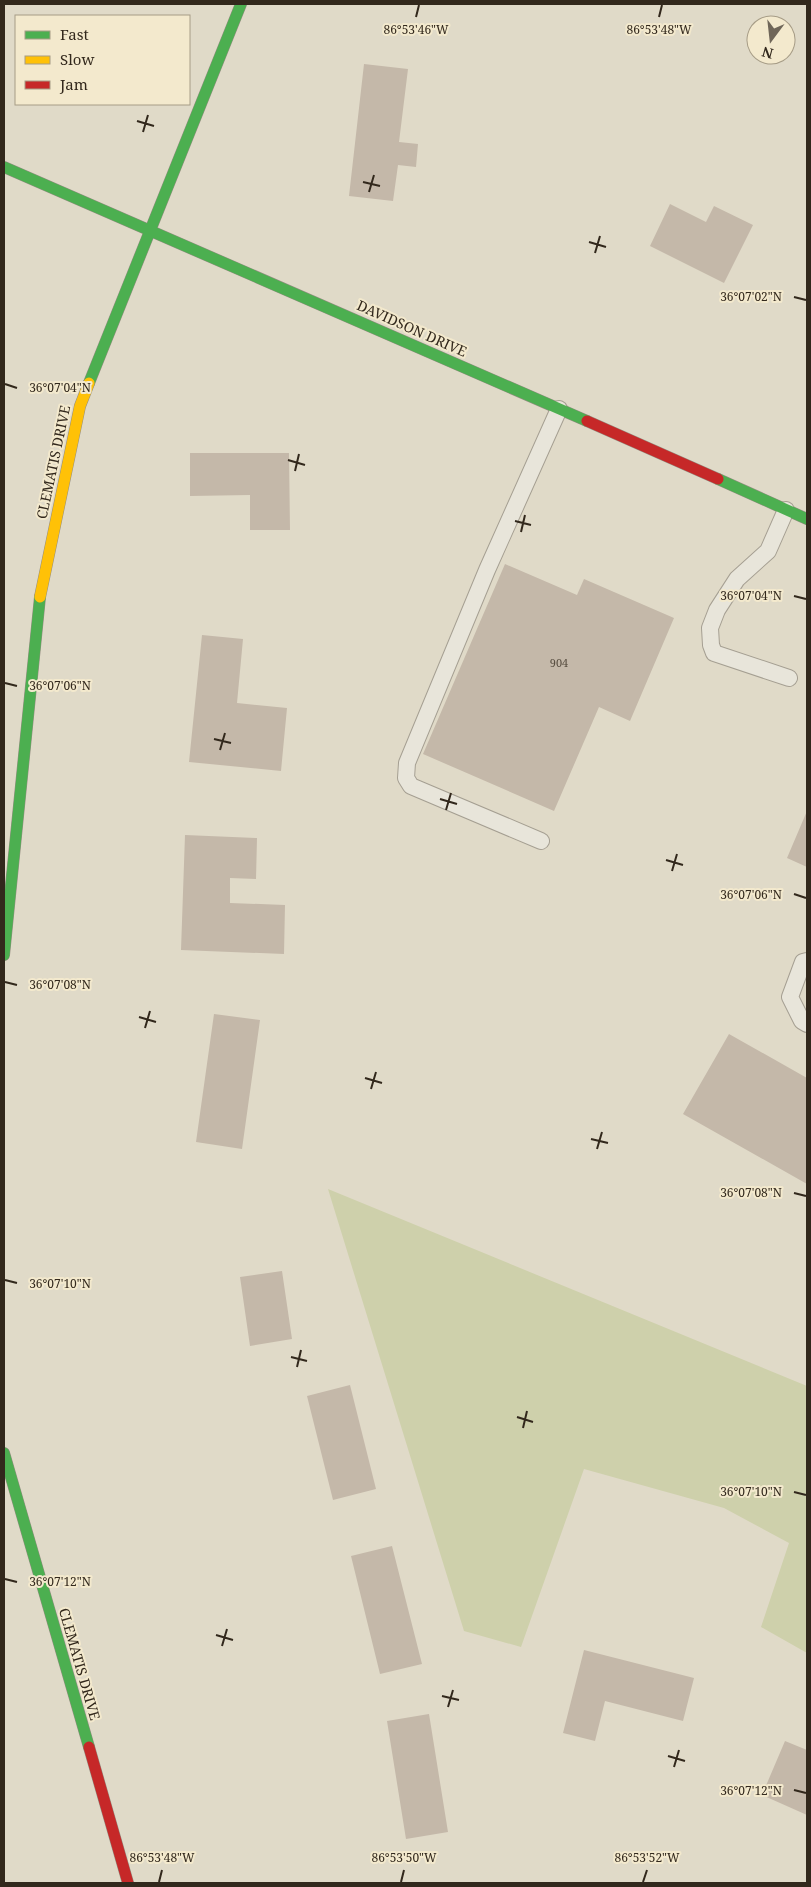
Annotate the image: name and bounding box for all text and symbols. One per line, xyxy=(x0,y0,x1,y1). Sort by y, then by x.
legend xyxy=(15,15,190,105)
north arrow xyxy=(746,15,796,65)
text: 86°53'46"W xyxy=(383,21,449,38)
text: 86°53'48"W xyxy=(626,21,692,38)
text: Fast xyxy=(60,24,89,44)
text: N xyxy=(760,42,775,64)
text: Slow xyxy=(60,49,94,69)
text: Jam xyxy=(59,74,88,94)
text: 36°07'02"N xyxy=(720,288,782,305)
street label: DAVIDSON DRIVE xyxy=(354,295,470,361)
text: 36°07'04"N xyxy=(29,379,91,396)
street label: CLEMATIS DRIVE xyxy=(32,403,74,521)
text: 36°07'04"N xyxy=(720,587,782,604)
house number: 904 xyxy=(550,655,568,670)
text: 36°07'06"N xyxy=(29,677,91,694)
text: 36°07'06"N xyxy=(720,886,782,903)
text: 36°07'08"N xyxy=(29,976,91,993)
text: 36°07'08"N xyxy=(720,1184,782,1201)
text: 36°07'10"N xyxy=(29,1275,91,1292)
text: 36°07'10"N xyxy=(720,1483,782,1500)
text: 36°07'12"N xyxy=(29,1573,91,1590)
street label: CLEMATIS DRIVE xyxy=(55,1606,105,1723)
text: 36°07'12"N xyxy=(720,1782,782,1799)
text: 86°53'48"W xyxy=(129,1849,195,1866)
text: 86°53'50"W xyxy=(371,1849,437,1866)
text: 86°53'52"W xyxy=(614,1849,680,1866)

